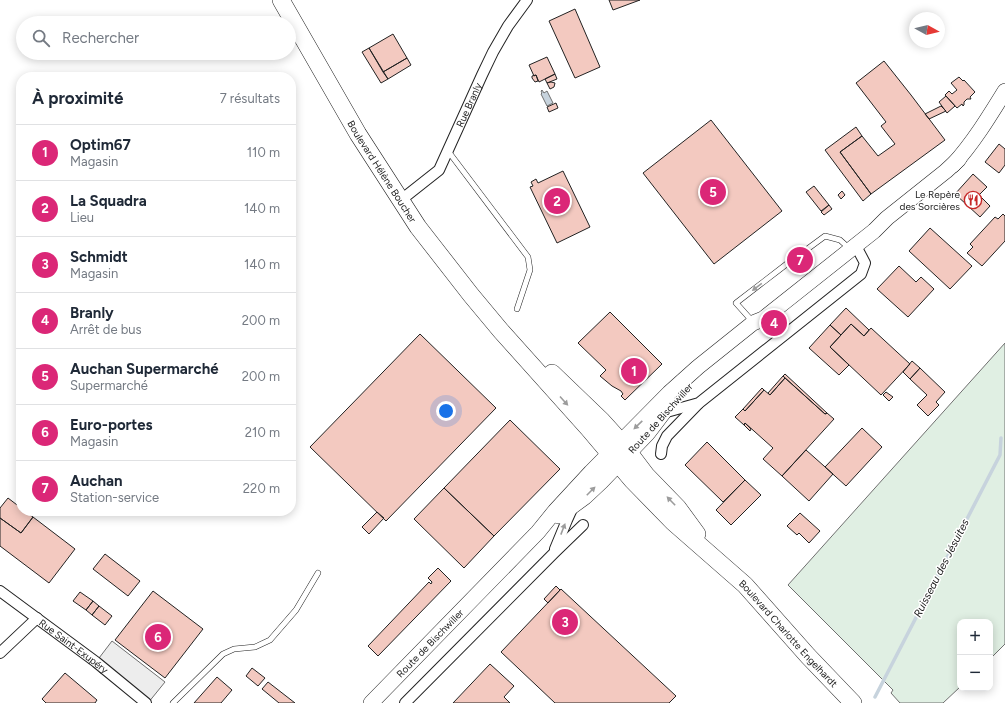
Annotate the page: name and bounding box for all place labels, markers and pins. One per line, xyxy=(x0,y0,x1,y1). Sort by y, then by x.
pin: 5 xyxy=(700,177,726,207)
pin: 2 xyxy=(544,186,570,216)
place label: Le Repère des Sorcières xyxy=(900,188,961,213)
restaurant icon: Le Repère des Sorcières xyxy=(963,190,983,210)
pin: 7 xyxy=(787,245,813,275)
pin: 4 xyxy=(761,308,787,338)
pin: 1 xyxy=(621,356,647,386)
pin: 3 xyxy=(552,607,578,637)
pin: 6 xyxy=(145,622,171,652)

